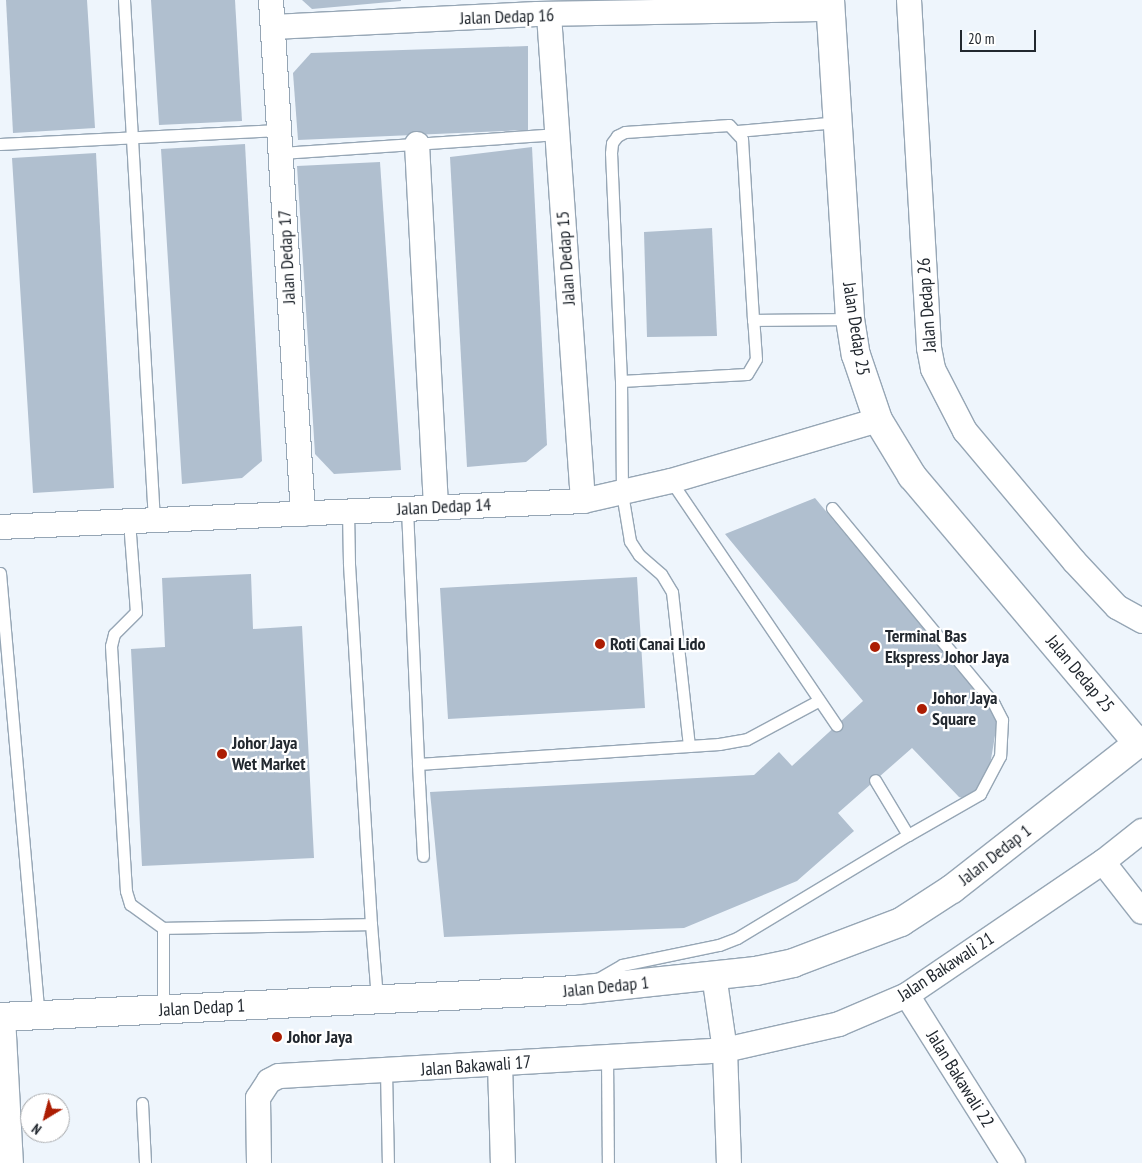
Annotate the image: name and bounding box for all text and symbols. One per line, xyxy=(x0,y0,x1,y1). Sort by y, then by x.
street label: Jalan Dedap 16 xyxy=(459,5,555,29)
scale bar xyxy=(962,20,1038,52)
text: 20 m xyxy=(968,29,994,48)
street label: Jalan Dedap 17 xyxy=(274,209,300,305)
street label: Jalan Dedap 15 xyxy=(552,210,580,306)
street label: Jalan Dedap 26 xyxy=(913,257,941,353)
street label: Jalan Dedap 25 xyxy=(838,281,874,377)
street label: Jalan Dedap 14 xyxy=(396,494,492,520)
place label: Terminal Bas Ekspress Johor Jaya xyxy=(885,626,1009,669)
street label: Jalan Dedap 25 xyxy=(1041,631,1119,717)
place label: Roti Canai Lido xyxy=(610,633,706,655)
marker: Roti Canai Lido xyxy=(594,638,606,650)
marker: Terminal Bas Ekspress Johor Jaya xyxy=(869,641,881,653)
place label: Johor Jaya Square xyxy=(932,688,998,731)
marker: Johor Jaya Square xyxy=(916,703,928,715)
place label: Johor Jaya Wet Market xyxy=(232,733,306,776)
marker: Johor Jaya Wet Market xyxy=(216,748,228,760)
street label: Jalan Dedap 1 xyxy=(954,820,1036,890)
street label: Jalan Bakawali 21 xyxy=(894,928,998,1006)
street label: Jalan Dedap 1 xyxy=(562,972,650,1002)
street label: Jalan Dedap 1 xyxy=(158,995,246,1021)
place label: Johor Jaya xyxy=(287,1026,353,1048)
street label: Jalan Bakawali 22 xyxy=(922,1026,998,1132)
marker: Johor Jaya xyxy=(271,1031,283,1043)
street label: Jalan Bakawali 17 xyxy=(420,1051,532,1081)
north arrow xyxy=(20,1093,70,1143)
text: N xyxy=(28,1120,45,1139)

